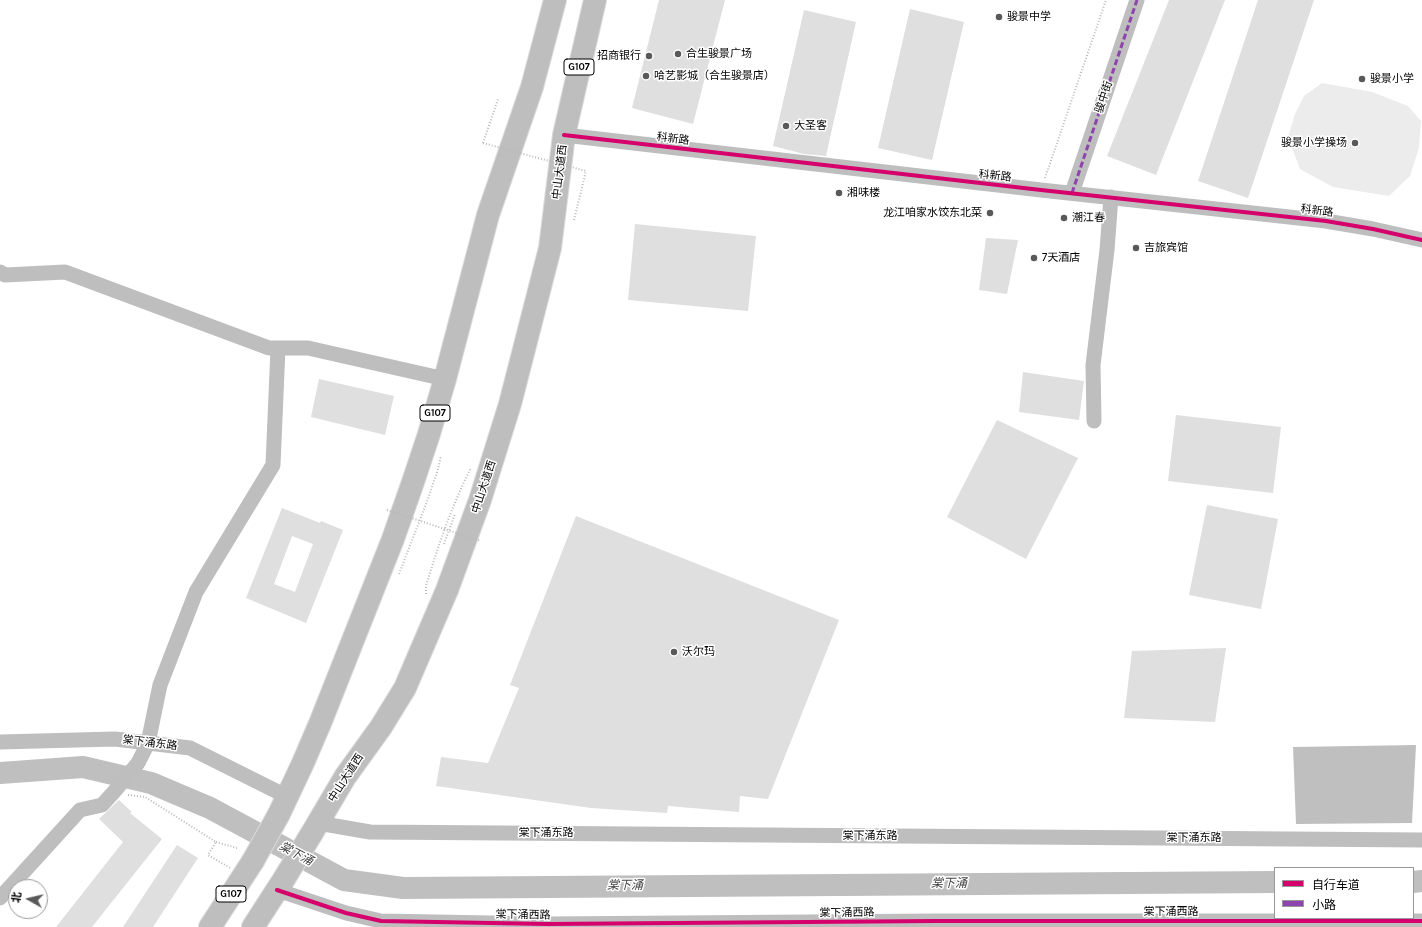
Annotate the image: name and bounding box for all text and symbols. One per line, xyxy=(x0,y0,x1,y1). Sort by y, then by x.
place label: 骏景中学 xyxy=(1007,10,1051,24)
marker: 骏景中学 xyxy=(994,12,1004,22)
place label: 合生骏景广场 xyxy=(686,47,752,61)
place label: 招商银行 xyxy=(597,49,641,63)
marker: 合生骏景广场 xyxy=(673,49,683,59)
marker: 招商银行 xyxy=(644,51,654,61)
road number: G107 xyxy=(564,59,594,75)
place label: 哈艺影城（合生骏景店） xyxy=(654,69,775,83)
marker: 哈艺影城（合生骏景店） xyxy=(641,71,651,81)
place label: 骏景小学 xyxy=(1370,72,1414,86)
marker: 骏景小学 xyxy=(1357,74,1367,84)
street label: 骏中街 xyxy=(1093,79,1115,115)
place label: 大圣客 xyxy=(794,119,827,133)
marker: 大圣客 xyxy=(781,121,791,131)
street label: 科新路 xyxy=(656,130,690,148)
place label: 骏景小学操场 xyxy=(1281,136,1347,150)
marker: 骏景小学操场 xyxy=(1350,138,1360,148)
street label: 中山大道西 xyxy=(550,144,570,200)
street label: 科新路 xyxy=(978,168,1012,184)
place label: 湘味楼 xyxy=(847,186,880,200)
marker: 湘味楼 xyxy=(834,188,844,198)
street label: 科新路 xyxy=(1300,202,1334,220)
place label: 龙江咱家水饺东北菜 xyxy=(883,206,982,220)
marker: 龙江咱家水饺东北菜 xyxy=(985,208,995,218)
place label: 潮江春 xyxy=(1072,211,1105,225)
marker: 潮江春 xyxy=(1059,213,1069,223)
place label: 吉旅宾馆 xyxy=(1144,241,1188,255)
marker: 吉旅宾馆 xyxy=(1131,243,1141,253)
place label: 7天酒店 xyxy=(1042,251,1080,265)
marker: 7天酒店 xyxy=(1029,253,1039,263)
road number: G107 xyxy=(420,405,450,421)
street label: 中山大道西 xyxy=(469,459,499,515)
place label: 沃尔玛 xyxy=(682,645,715,659)
marker: 沃尔玛 xyxy=(669,647,679,657)
street label: 棠下涌东路 xyxy=(122,733,178,753)
street label: 中山大道西 xyxy=(325,751,367,805)
street label: 棠下涌东路 xyxy=(519,826,573,840)
street label: 棠下涌东路 xyxy=(843,829,897,843)
street label: 棠下涌东路 xyxy=(1167,831,1221,845)
water label: 棠下涌 xyxy=(277,839,315,869)
legend xyxy=(1274,867,1414,919)
water label: 棠下涌 xyxy=(931,877,967,891)
text: 自行车道 xyxy=(1312,878,1360,892)
north arrow xyxy=(8,879,48,919)
water label: 棠下涌 xyxy=(607,879,643,893)
road number: G107 xyxy=(216,886,246,902)
text: 北 xyxy=(9,891,24,904)
text: 小路 xyxy=(1312,898,1336,912)
street label: 棠下涌西路 xyxy=(1144,905,1198,919)
street label: 棠下涌西路 xyxy=(819,906,875,920)
street label: 棠下涌西路 xyxy=(495,908,551,922)

